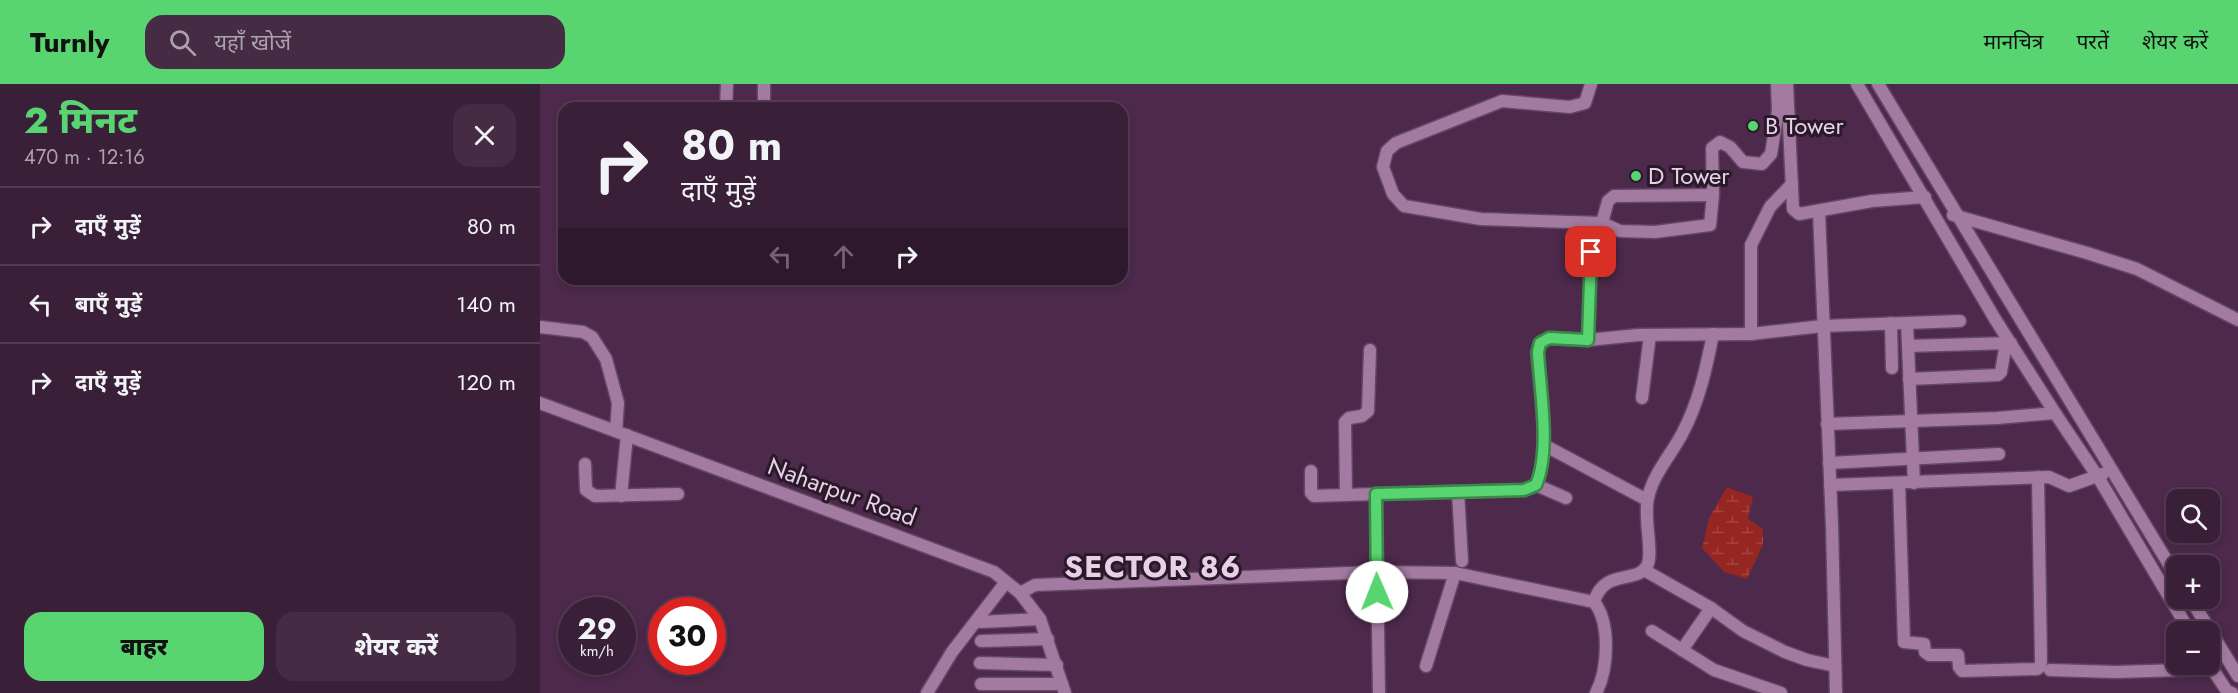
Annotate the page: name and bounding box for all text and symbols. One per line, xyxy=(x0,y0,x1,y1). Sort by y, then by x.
search box xyxy=(145,15,565,69)
text: Turnly xyxy=(30,22,109,63)
icon: search xyxy=(166,26,199,59)
text: यहाँ खोजें xyxy=(214,26,291,58)
text: मानचित्र xyxy=(1983,27,2043,57)
text: परतें xyxy=(2076,27,2109,57)
text: शेयर करें xyxy=(2142,27,2208,57)
text: 2 मिनट xyxy=(24,94,137,146)
button: close xyxy=(453,104,516,167)
place label: B Tower xyxy=(1765,108,1844,143)
text: 80 m xyxy=(681,115,782,176)
marker: B Tower xyxy=(1746,119,1760,133)
icon: right xyxy=(582,126,660,204)
text: 470 m · 12:16 xyxy=(24,143,145,172)
place label: D Tower xyxy=(1648,158,1730,193)
marker: D Tower xyxy=(1629,169,1643,183)
text: दाएँ मुड़ें xyxy=(681,171,756,210)
icon: right xyxy=(24,210,57,243)
text: दाएँ मुड़ें xyxy=(75,210,141,242)
text: 80 m xyxy=(467,210,516,242)
pin xyxy=(1565,226,1616,277)
icon: arrive xyxy=(1574,235,1607,268)
icon: left xyxy=(764,240,797,273)
icon: ahead xyxy=(827,240,860,273)
icon: right xyxy=(890,240,923,273)
icon: left xyxy=(24,288,57,321)
text: बाएँ मुड़ें xyxy=(75,288,142,320)
text: 140 m xyxy=(456,288,516,320)
icon: right xyxy=(24,366,57,399)
text: दाएँ मुड़ें xyxy=(75,366,141,398)
text: 120 m xyxy=(457,366,516,398)
street label: Naharpur Road xyxy=(763,448,921,535)
map controls xyxy=(2166,489,2220,675)
button: search xyxy=(2166,489,2220,543)
district label: SECTOR 86 xyxy=(1064,545,1242,588)
button: + xyxy=(2166,555,2220,609)
position arrow xyxy=(1345,560,1409,624)
speed limit sign: 30 xyxy=(648,597,726,675)
text: 29 xyxy=(577,607,617,650)
button: बाहर xyxy=(24,612,264,681)
button: शेयर करें xyxy=(276,612,516,681)
button: − xyxy=(2166,621,2220,675)
text: km/h xyxy=(580,640,614,662)

